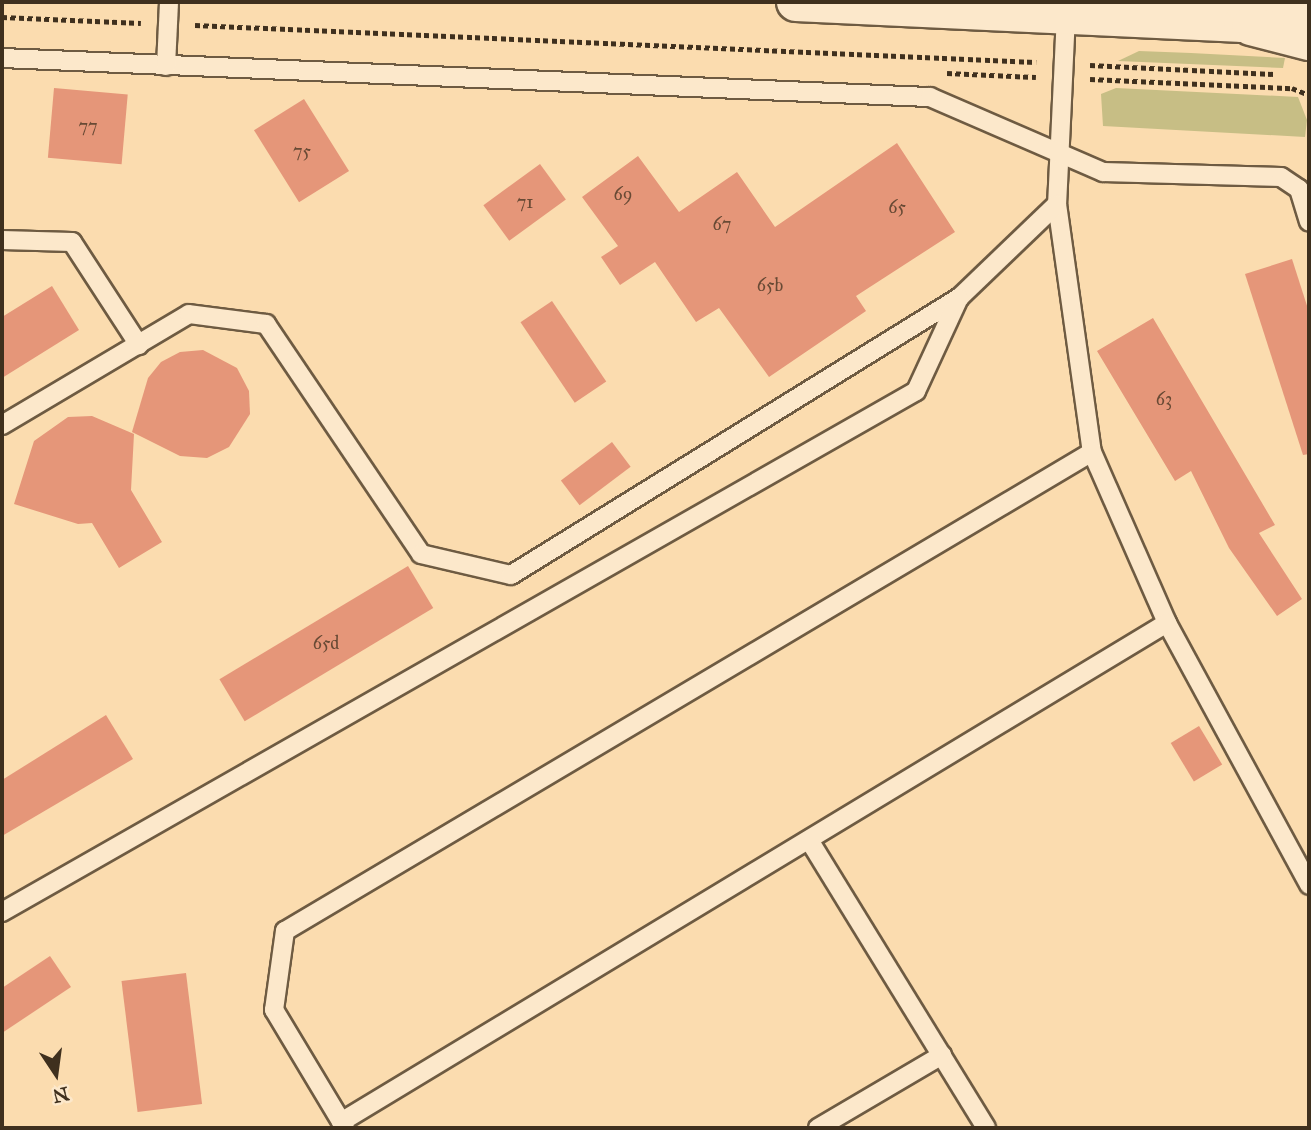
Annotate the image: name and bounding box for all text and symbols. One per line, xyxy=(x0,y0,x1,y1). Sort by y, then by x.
house number: 77 xyxy=(78,115,98,137)
house number: 75 xyxy=(293,140,311,162)
house number: 69 xyxy=(614,183,632,205)
house number: 71 xyxy=(517,191,533,213)
house number: 65 xyxy=(888,196,906,218)
house number: 67 xyxy=(713,213,731,235)
house number: 65b xyxy=(757,274,783,296)
house number: 63 xyxy=(1156,388,1172,410)
house number: 65d xyxy=(313,632,339,654)
north arrow xyxy=(21,1039,91,1109)
text: N xyxy=(50,1082,71,1108)

